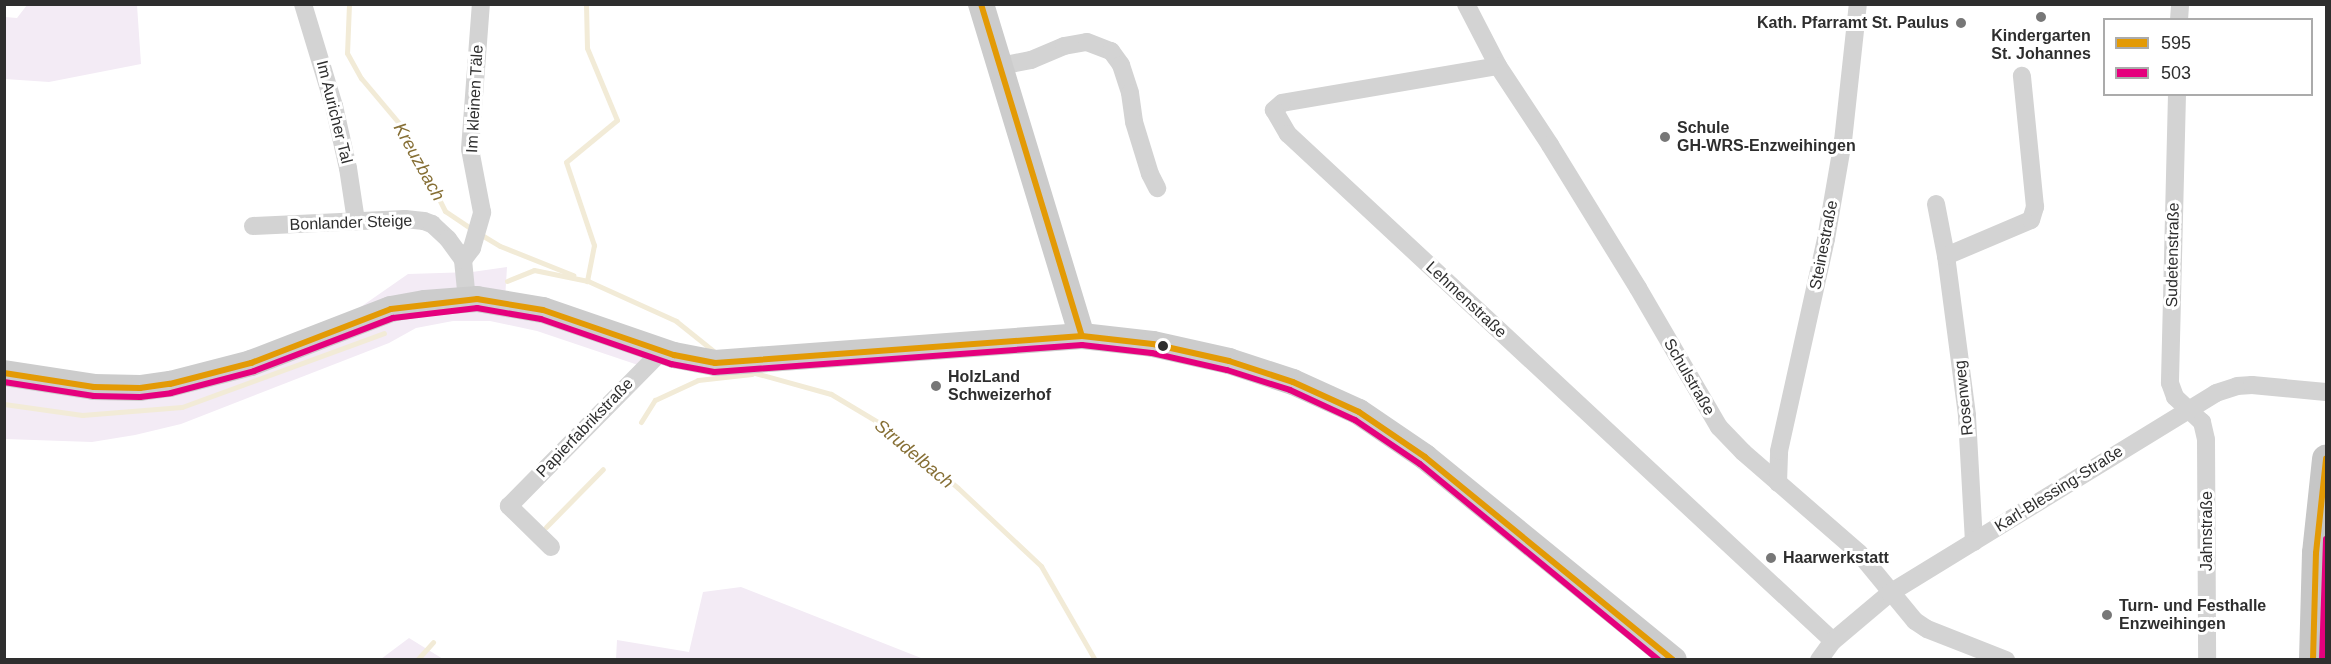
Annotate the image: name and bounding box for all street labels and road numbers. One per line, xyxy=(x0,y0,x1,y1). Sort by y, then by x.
street label: Im kleinen Täle xyxy=(463,44,487,154)
street label: Im Auricher Tal xyxy=(312,58,356,166)
street label: Steinestraße xyxy=(1806,199,1842,291)
street label: Sudetenstraße xyxy=(2162,202,2184,308)
street label: Bonlander Steige xyxy=(289,211,413,235)
street label: Lehmenstraße xyxy=(1422,258,1510,342)
street label: Schulstraße xyxy=(1659,335,1719,419)
street label: Rosenweg xyxy=(1951,359,1977,437)
street label: Papierfabrikstraße xyxy=(533,374,637,482)
street label: Karl-Blessing-Straße xyxy=(1991,442,2127,536)
street label: Jahnstraße xyxy=(2197,491,2217,571)

